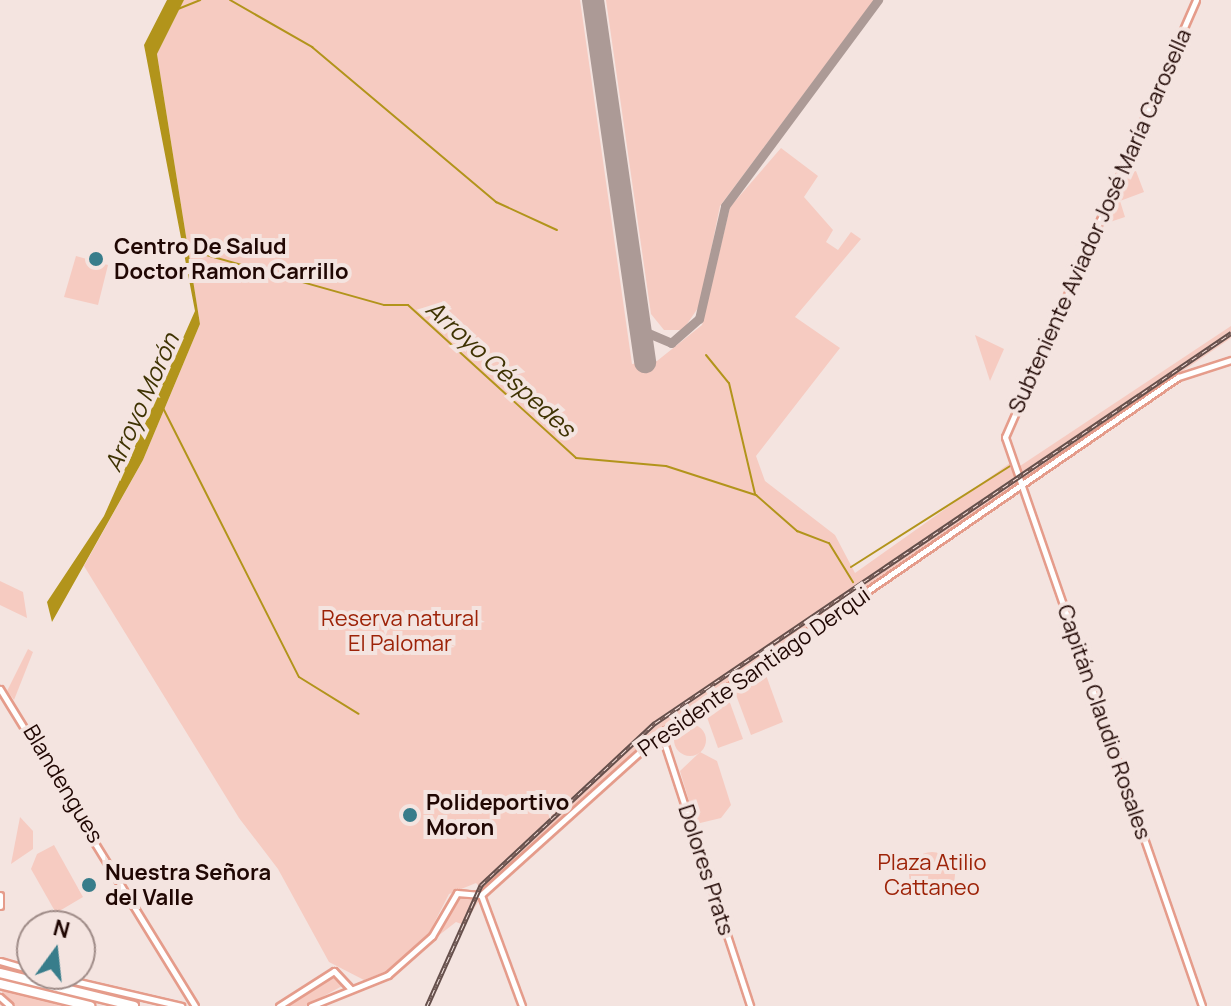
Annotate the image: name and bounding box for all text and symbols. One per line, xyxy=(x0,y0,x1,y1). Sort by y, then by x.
street label: Subteniente Aviador José María Carosella xyxy=(1003,25,1197,417)
place label: Centro De Salud Doctor Ramon Carrillo xyxy=(114,233,348,284)
marker: Centro De Salud Doctor Ramon Carrillo xyxy=(85,248,107,270)
water label: Arroyo Céspedes xyxy=(421,294,581,442)
water label: Arroyo Morón xyxy=(98,328,184,476)
street label: Presidente Santiago Derqui xyxy=(633,582,875,762)
street label: Capitán Claudio Rosales xyxy=(1051,601,1157,843)
park label: Reserva natural El Palomar xyxy=(321,605,479,656)
street label: Blandengues xyxy=(17,720,109,848)
place label: Polideportivo Moron xyxy=(426,789,569,840)
street label: Dolores Prats xyxy=(672,801,740,939)
marker: Polideportivo Moron xyxy=(401,806,419,824)
park label: Plaza Atilio Cattaneo xyxy=(878,849,986,900)
place label: Nuestra Señora del Valle xyxy=(105,859,271,910)
marker: Nuestra Señora del Valle xyxy=(80,876,98,894)
north arrow xyxy=(16,910,96,990)
text: N xyxy=(50,912,73,945)

